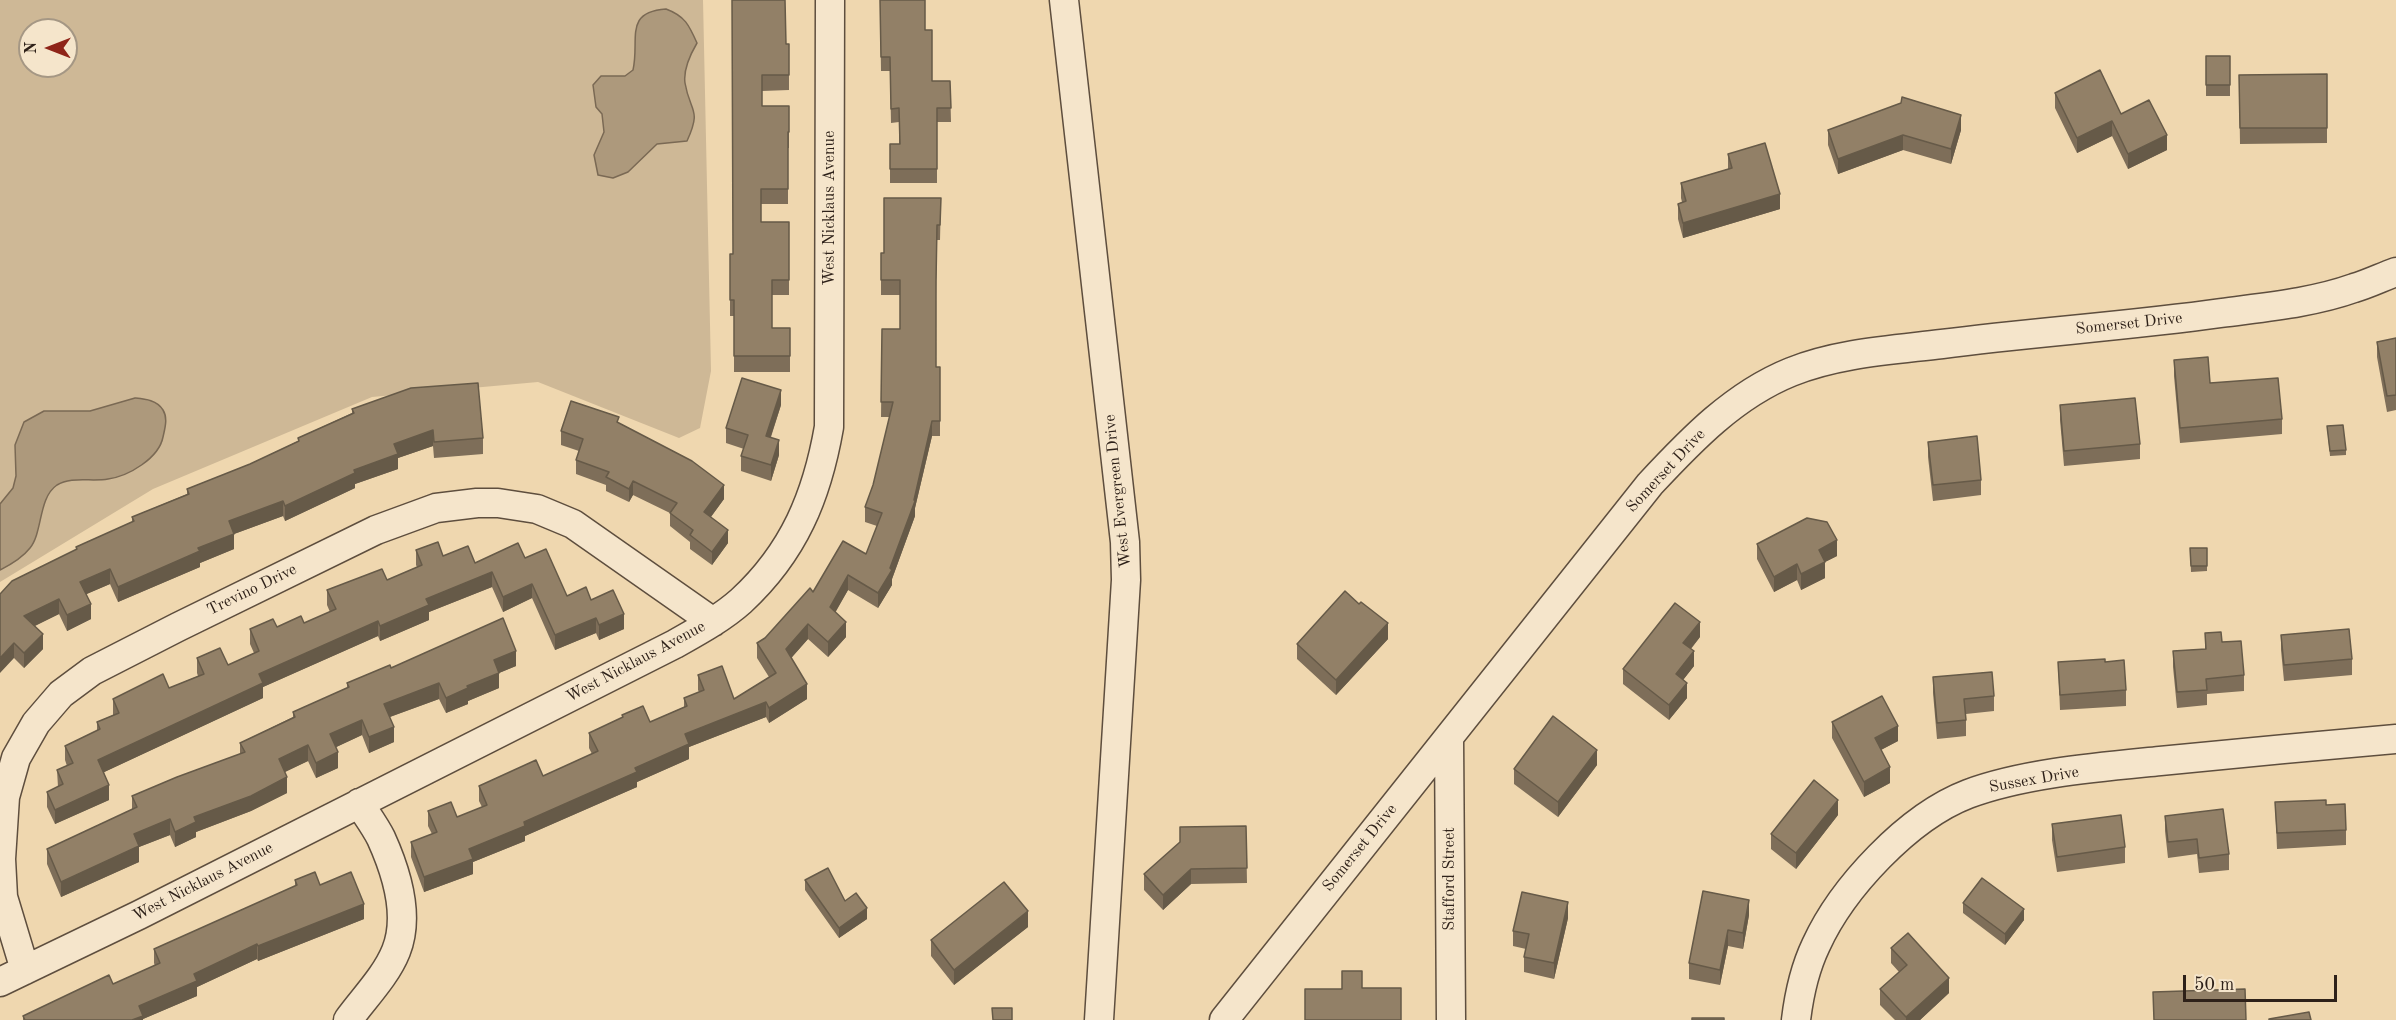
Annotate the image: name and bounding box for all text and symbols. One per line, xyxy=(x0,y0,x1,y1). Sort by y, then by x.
north arrow xyxy=(18,18,78,78)
text: N xyxy=(24,42,40,54)
street label: West Nicklaus Avenue xyxy=(820,131,840,285)
street label: Somerset Drive xyxy=(2075,309,2183,339)
street label: West Evergreen Drive xyxy=(1100,413,1136,569)
street label: Somerset Drive xyxy=(1622,425,1710,517)
street label: Trevino Drive xyxy=(204,560,300,620)
street label: West Nicklaus Avenue xyxy=(563,617,709,707)
street label: Sussex Drive xyxy=(1988,763,2080,797)
street label: Somerset Drive xyxy=(1319,800,1401,896)
street label: Stafford Street xyxy=(1440,827,1460,931)
street label: West Nicklaus Avenue xyxy=(130,838,276,926)
scale bar xyxy=(2186,963,2340,1001)
text: 50 m xyxy=(2194,976,2234,994)

